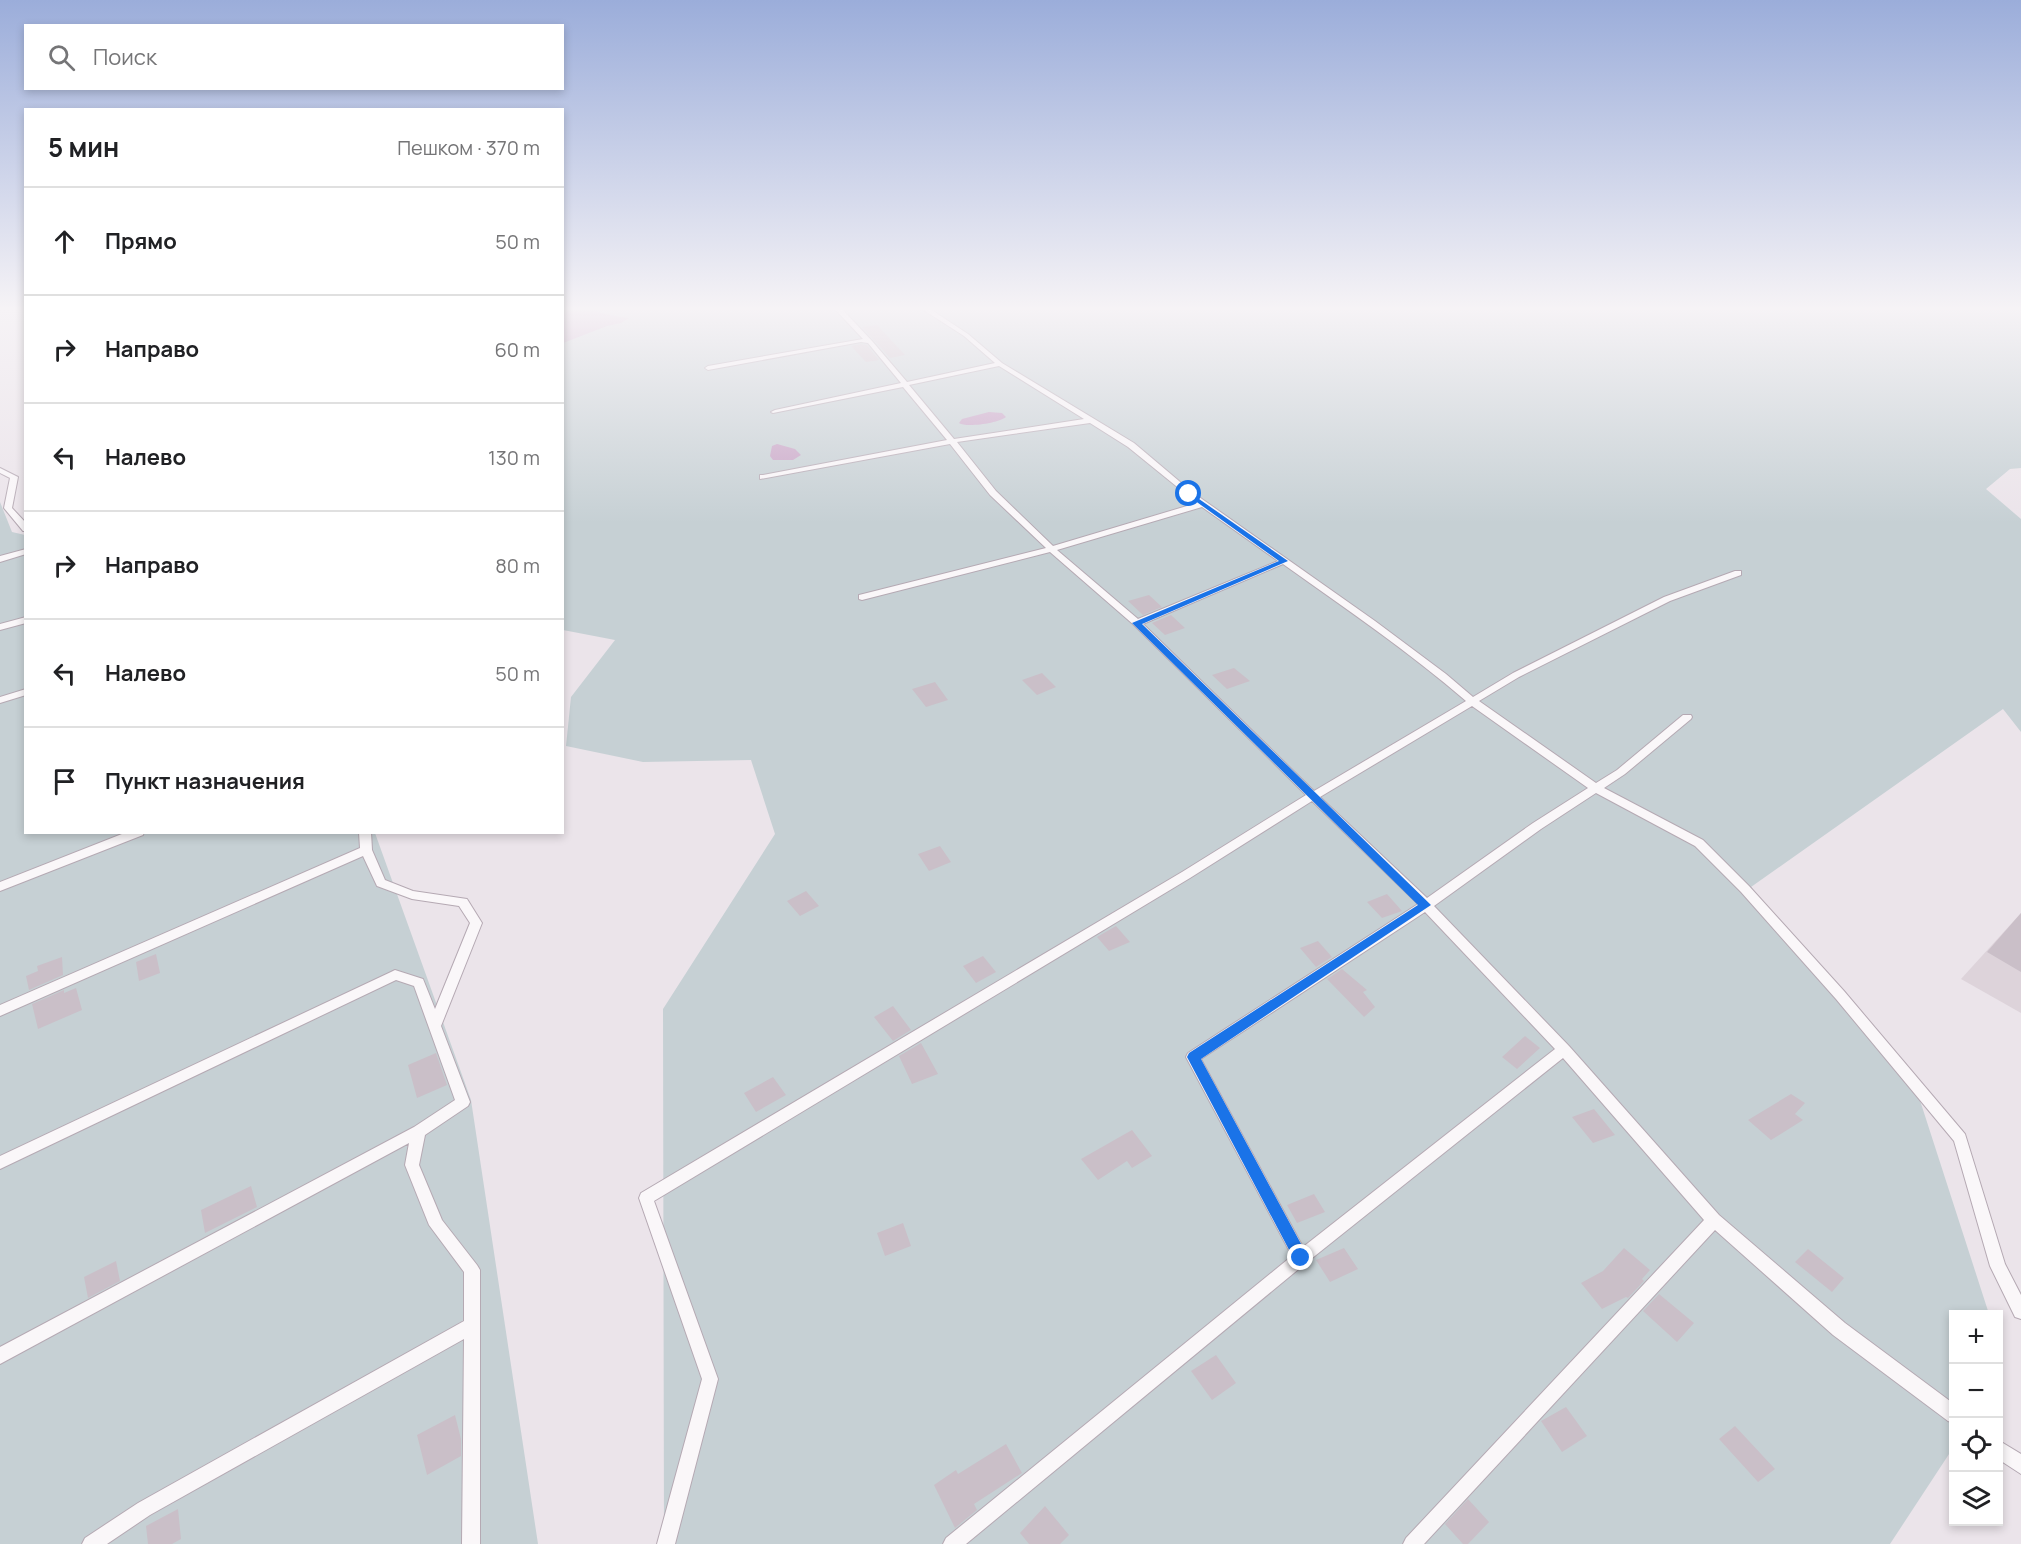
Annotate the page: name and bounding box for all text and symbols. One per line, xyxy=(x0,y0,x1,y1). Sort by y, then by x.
search box xyxy=(24,24,564,90)
icon: search xyxy=(45,41,78,74)
text: Поиск xyxy=(93,42,157,72)
text: 5 мин xyxy=(48,129,119,165)
text: Пешком · 370 m xyxy=(397,134,540,161)
icon: ahead xyxy=(48,225,81,258)
text: Прямо xyxy=(105,226,177,256)
text: 50 m xyxy=(495,228,540,255)
icon: right xyxy=(48,333,81,366)
text: Направо xyxy=(105,334,199,364)
text: 60 m xyxy=(494,336,540,363)
icon: left xyxy=(48,441,81,474)
text: Налево xyxy=(105,442,186,472)
text: 130 m xyxy=(488,444,540,471)
route start xyxy=(1175,480,1201,506)
icon: right xyxy=(48,549,81,582)
text: Направо xyxy=(105,550,199,580)
text: 80 m xyxy=(495,552,540,579)
icon: left xyxy=(48,657,81,690)
text: Налево xyxy=(105,658,186,688)
text: 50 m xyxy=(495,660,540,687)
icon: arrive xyxy=(48,765,81,798)
text: Пункт назначения xyxy=(105,766,305,796)
route end xyxy=(1287,1244,1313,1270)
map controls xyxy=(1949,1310,2003,1526)
button: + xyxy=(1949,1310,2003,1364)
button: − xyxy=(1949,1364,2003,1418)
button: locate xyxy=(1949,1418,2003,1472)
button: layers xyxy=(1949,1472,2003,1526)

